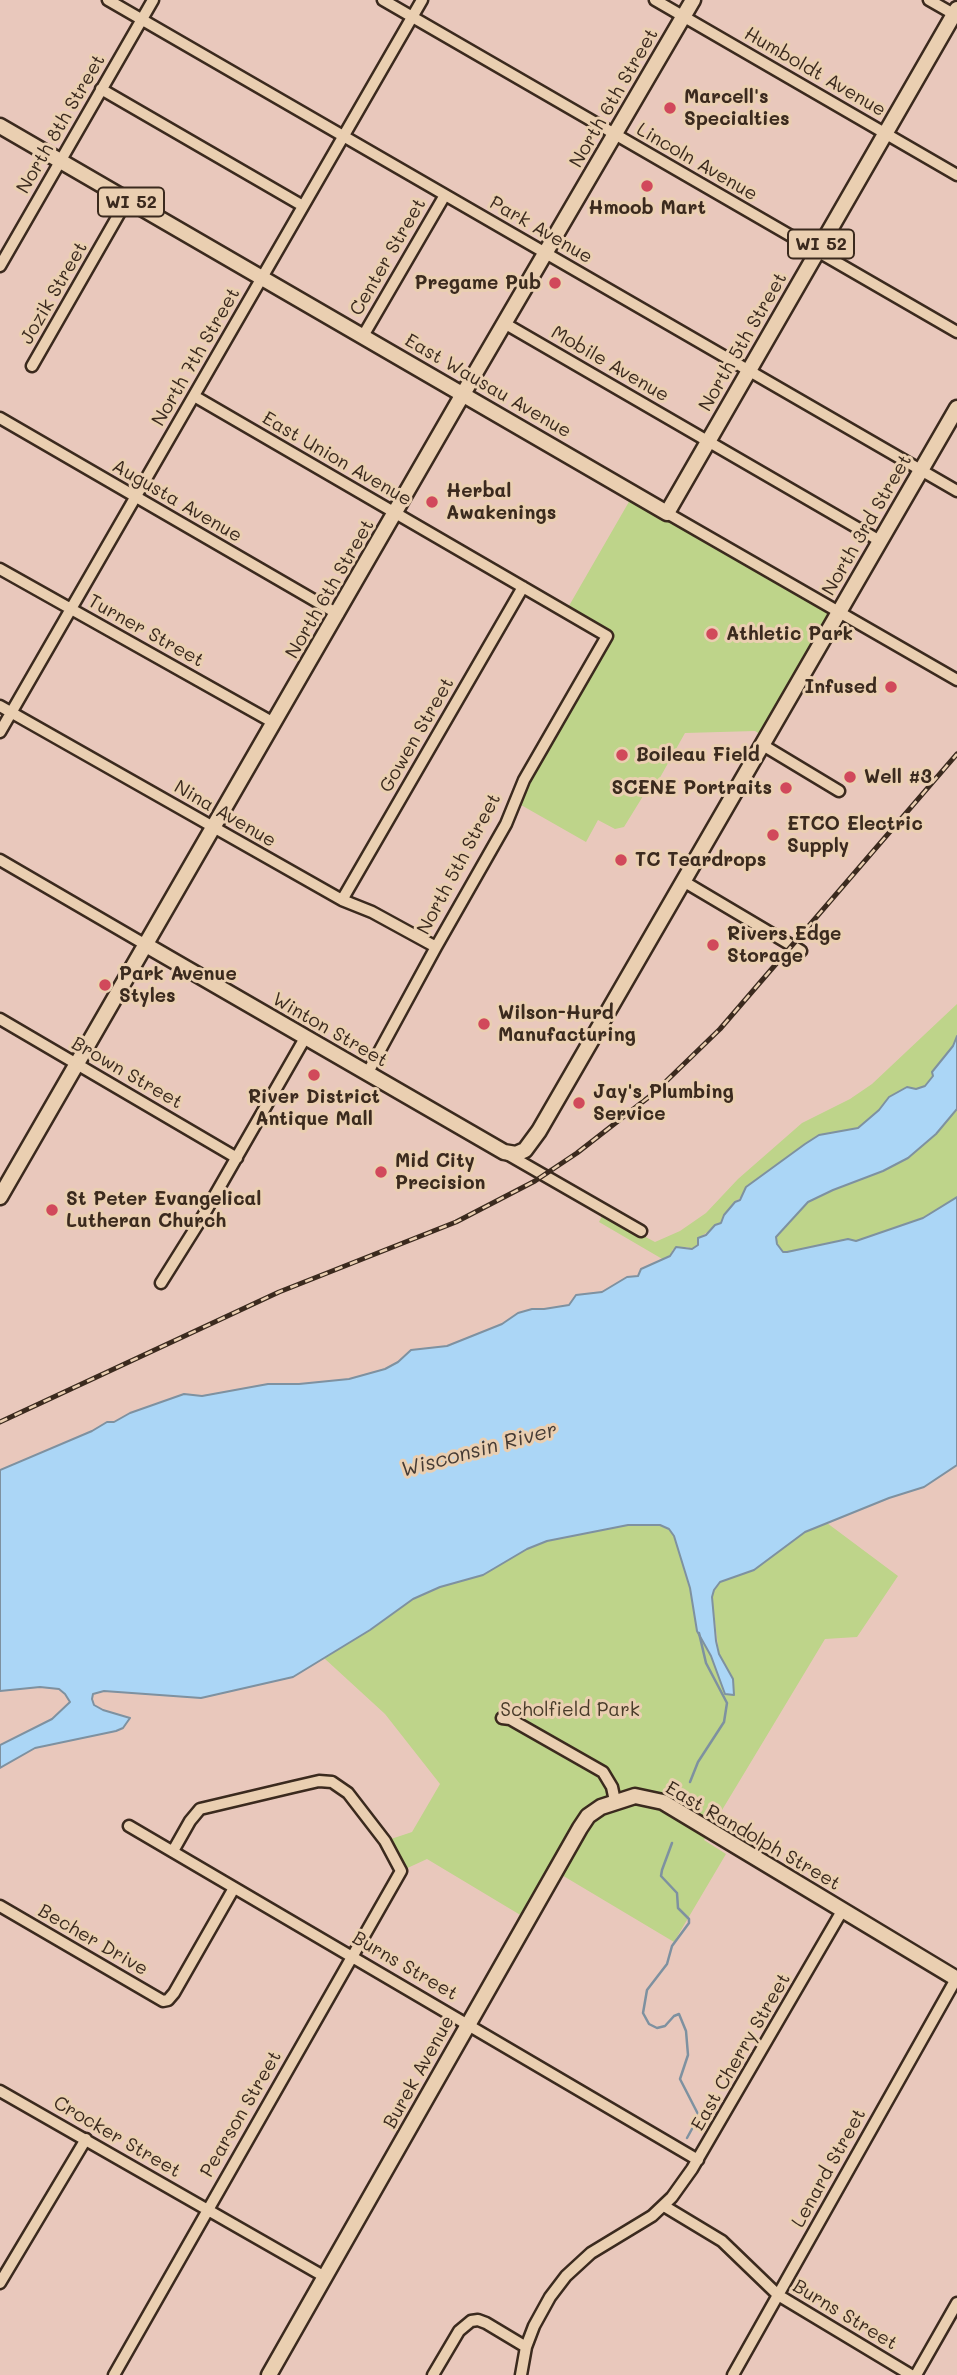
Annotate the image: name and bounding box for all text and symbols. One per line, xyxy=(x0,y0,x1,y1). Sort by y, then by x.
street label: Humboldt Avenue xyxy=(740,22,890,122)
street label: North 6th Street xyxy=(565,24,663,172)
street label: North 8th Street xyxy=(12,50,110,198)
place label: Marcell's Specialties xyxy=(684,86,790,130)
marker: Marcell's Specialties xyxy=(662,100,678,116)
street label: Lincoln Avenue xyxy=(632,118,762,206)
marker: Hmoob Mart xyxy=(639,178,655,194)
road number: WI 52 xyxy=(98,188,164,216)
street label: Park Avenue xyxy=(486,191,596,269)
street label: Center Street xyxy=(345,194,431,320)
place label: Hmoob Mart xyxy=(588,197,706,219)
road number: WI 52 xyxy=(788,230,854,258)
street label: Jozik Street xyxy=(15,238,93,348)
street label: North 5th Street xyxy=(694,268,792,416)
place label: Pregame Pub xyxy=(415,272,541,294)
marker: Pregame Pub xyxy=(547,275,563,291)
street label: North 7th Street xyxy=(147,284,245,430)
street label: Mobile Avenue xyxy=(547,321,673,407)
street label: East Wausau Avenue xyxy=(401,329,575,443)
street label: East Union Avenue xyxy=(258,407,416,511)
street label: North 3rd Street xyxy=(817,450,917,600)
street label: Augusta Avenue xyxy=(108,455,246,547)
place label: Herbal Awakenings xyxy=(446,480,556,524)
marker: Herbal Awakenings xyxy=(424,494,440,510)
street label: North 6th Street xyxy=(281,515,379,663)
street label: Turner Street xyxy=(84,590,208,672)
place label: Athletic Park xyxy=(726,623,853,645)
marker: Athletic Park xyxy=(704,626,720,642)
street label: Gowen Street xyxy=(375,673,459,797)
place label: Infused xyxy=(804,676,877,698)
marker: Infused xyxy=(883,679,899,695)
place label: Boileau Field xyxy=(636,744,760,766)
marker: Boileau Field xyxy=(614,747,630,763)
place label: Well #3 xyxy=(864,766,932,788)
marker: Well #3 xyxy=(842,769,858,785)
street label: Nina Avenue xyxy=(170,776,280,852)
place label: SCENE Portraits xyxy=(612,777,772,799)
marker: SCENE Portraits xyxy=(778,780,794,796)
street label: North 5th Street xyxy=(412,789,506,939)
place label: ETCO Electric Supply xyxy=(787,813,923,857)
marker: ETCO Electric Supply xyxy=(765,827,781,843)
place label: TC Teardrops xyxy=(635,849,766,871)
marker: TC Teardrops xyxy=(613,852,629,868)
place label: Rivers Edge Storage xyxy=(727,923,841,967)
marker: Rivers Edge Storage xyxy=(705,937,721,953)
place label: Park Avenue Styles xyxy=(119,963,237,1007)
marker: Park Avenue Styles xyxy=(97,977,113,993)
street label: Winton Street xyxy=(268,988,392,1072)
place label: Wilson-Hurd Manufacturing xyxy=(498,1002,636,1046)
marker: Wilson-Hurd Manufacturing xyxy=(476,1016,492,1032)
street label: Brown Street xyxy=(67,1032,187,1114)
marker: River District Antique Mall xyxy=(306,1067,322,1083)
place label: Jay's Plumbing Service xyxy=(593,1081,734,1125)
place label: River District Antique Mall xyxy=(248,1086,380,1130)
marker: Jay's Plumbing Service xyxy=(571,1095,587,1111)
place label: Mid City Precision xyxy=(395,1150,485,1194)
marker: Mid City Precision xyxy=(373,1164,389,1180)
place label: St Peter Evangelical Lutheran Church xyxy=(66,1188,261,1232)
marker: St Peter Evangelical Lutheran Church xyxy=(44,1202,60,1218)
water label: Wisconsin River xyxy=(398,1417,560,1483)
park label: Scholfield Park xyxy=(500,1699,640,1721)
street label: East Randolph Street xyxy=(662,1777,844,1895)
street label: Becher Drive xyxy=(34,1899,152,1981)
street label: Burns Street xyxy=(348,1927,462,2005)
street label: East Cherry Street xyxy=(687,1969,795,2135)
street label: Burek Avenue xyxy=(379,2012,459,2132)
street label: Pearson Street xyxy=(196,2047,286,2181)
street label: Crocker Street xyxy=(49,2091,185,2183)
street label: Lenard Street xyxy=(787,2105,871,2231)
street label: Burns Street xyxy=(789,2275,901,2355)

